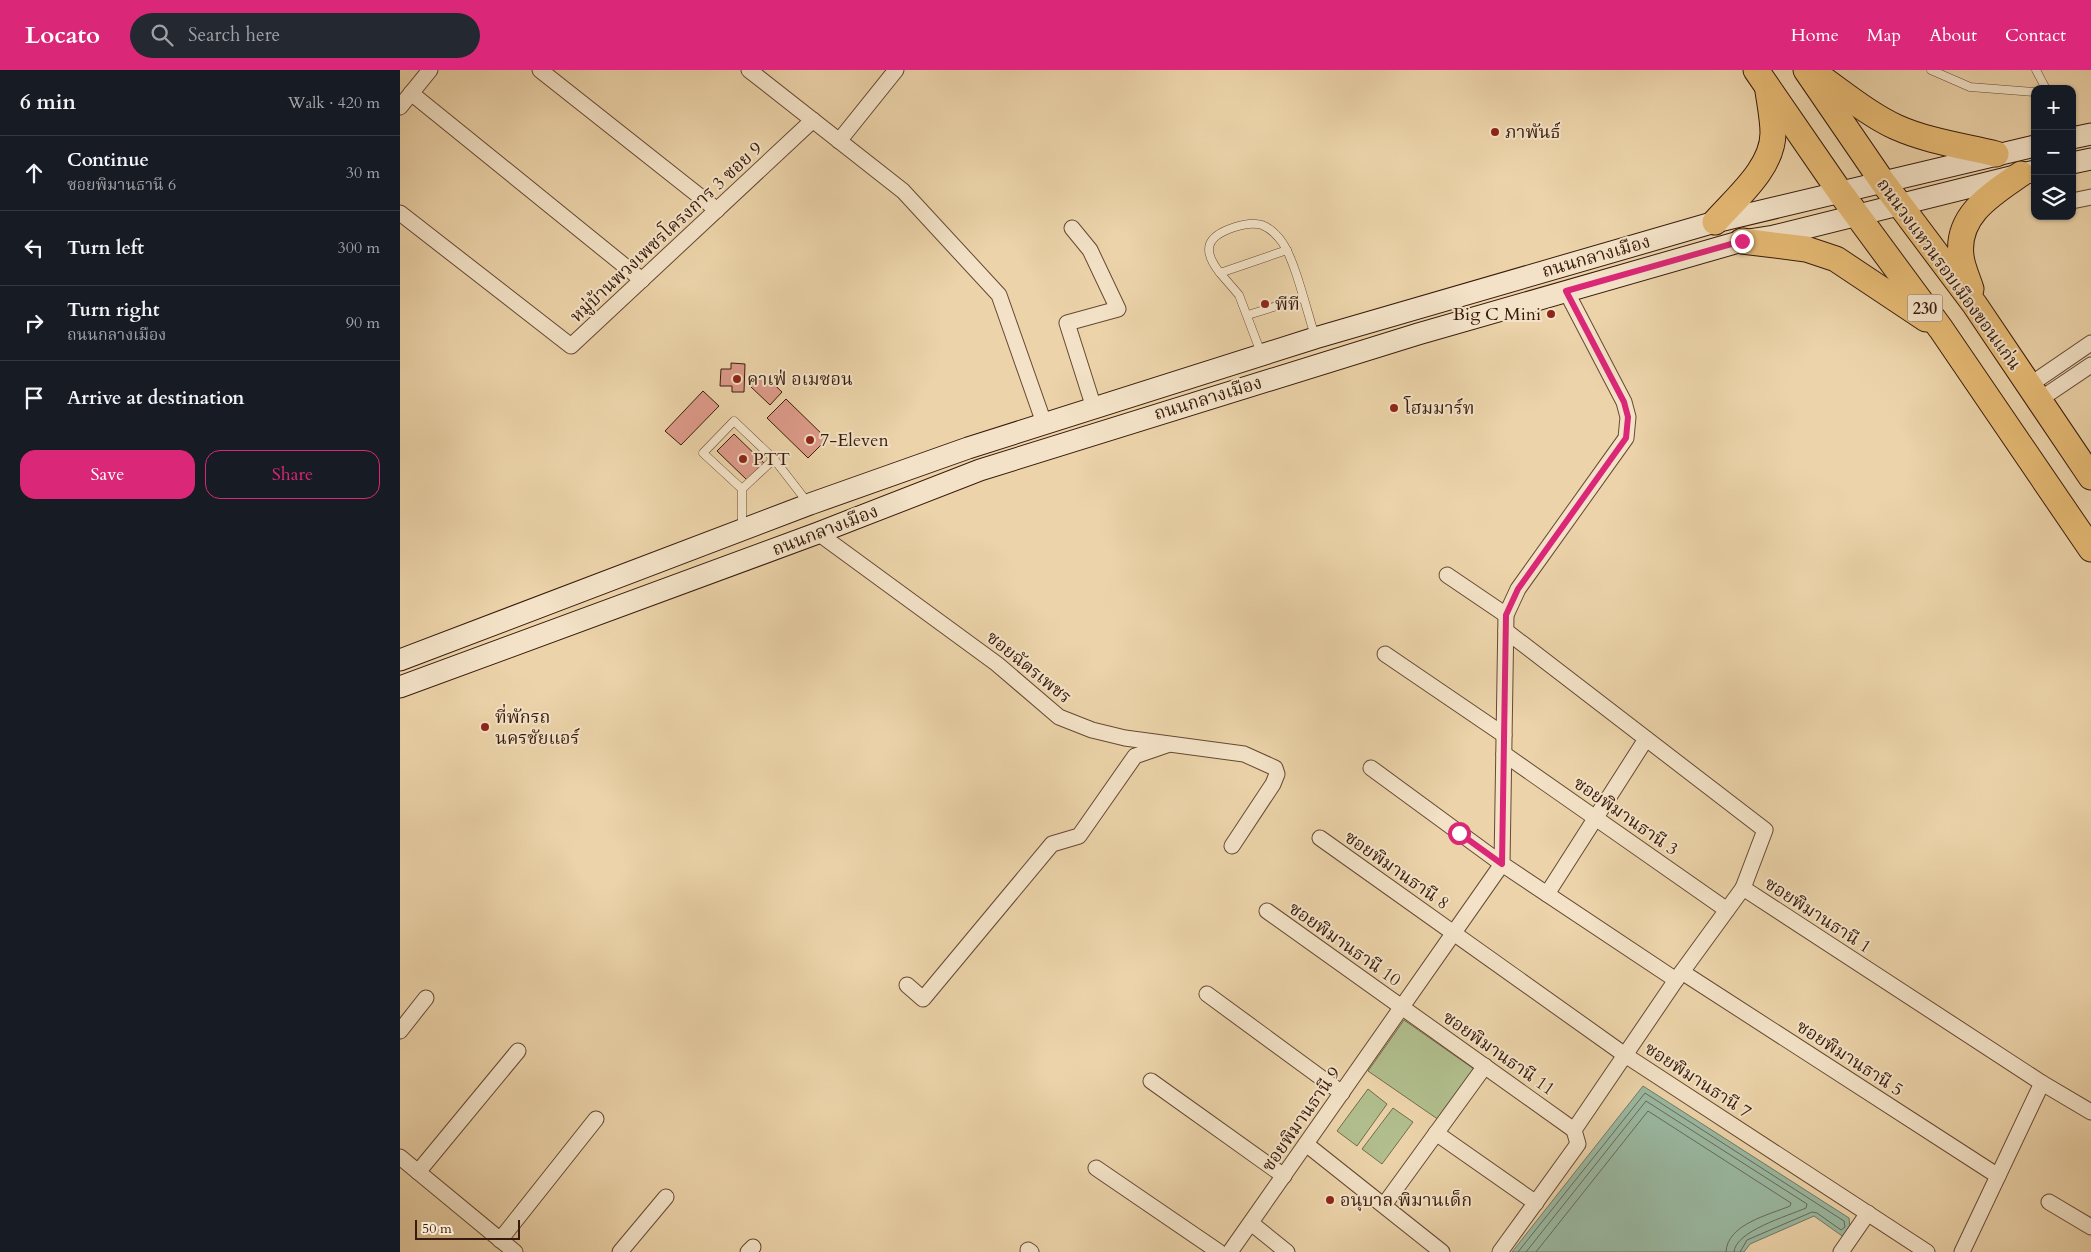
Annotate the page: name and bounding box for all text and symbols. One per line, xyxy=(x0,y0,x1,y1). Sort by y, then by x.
search box xyxy=(130,13,480,58)
text: Locato xyxy=(25,19,100,52)
icon: search xyxy=(148,21,176,49)
text: Search here xyxy=(188,22,280,48)
text: Home xyxy=(1791,23,1839,48)
text: Map xyxy=(1867,23,1901,48)
text: About xyxy=(1929,23,1977,48)
text: Contact xyxy=(2005,23,2066,48)
map controls xyxy=(2031,85,2076,220)
button: + xyxy=(2031,85,2076,130)
text: 6 min xyxy=(20,88,76,117)
text: Walk · 420 m xyxy=(288,92,380,114)
place label: ภาพันธ์ xyxy=(1505,120,1561,145)
marker: ภาพันธ์ xyxy=(1489,126,1501,138)
button: − xyxy=(2031,130,2076,175)
street label: หมู่บ้านพวงเพชรโครงการ 3 ซอย 9 xyxy=(564,136,768,328)
text: Continue xyxy=(67,147,149,173)
icon: ahead xyxy=(20,159,48,187)
text: 30 m xyxy=(346,162,380,184)
street label: ถนนวงแหวนรอบเมืองขอนแก่น xyxy=(1870,173,2027,375)
text: ซอยพิมานธานี 6 xyxy=(67,174,176,196)
button: layers xyxy=(2031,175,2076,220)
street label: ถนนกลางเมือง xyxy=(1539,229,1653,284)
route end xyxy=(1731,230,1754,253)
icon: left xyxy=(20,234,48,262)
text: Turn left xyxy=(67,235,144,261)
text: 300 m xyxy=(338,237,380,259)
place label: พีที xyxy=(1275,292,1300,317)
road number: 230 xyxy=(1908,294,1942,322)
text: Turn right xyxy=(67,297,159,323)
marker: พีที xyxy=(1259,298,1271,310)
place label: Big C Mini xyxy=(1453,302,1541,327)
marker: Big C Mini xyxy=(1545,308,1557,320)
icon: right xyxy=(20,309,48,337)
text: 90 m xyxy=(346,312,380,334)
text: ถนนกลางเมือง xyxy=(67,324,166,346)
place label: คาเฟ่ อเมซอน xyxy=(747,367,853,392)
street label: ถนนกลางเมือง xyxy=(1151,370,1265,427)
marker: คาเฟ่ อเมซอน xyxy=(731,373,743,385)
icon: arrive xyxy=(20,384,48,412)
text: Arrive at destination xyxy=(67,385,244,411)
place label: โฮมมาร์ท xyxy=(1403,395,1474,421)
marker: โฮมมาร์ท xyxy=(1388,402,1400,414)
place label: 7-Eleven xyxy=(820,428,889,453)
marker: 7-Eleven xyxy=(804,434,816,446)
place label: PTT xyxy=(753,447,790,472)
button: Save xyxy=(20,450,195,499)
button: Share xyxy=(205,450,380,499)
marker: PTT xyxy=(737,453,749,465)
street label: ถนนกลางเมือง xyxy=(769,499,882,562)
street label: ซอยฉัตรเพชร xyxy=(981,625,1077,710)
place label: ที่พักรถ นครชัยแอร์ xyxy=(495,703,581,751)
marker: ที่พักรถ นครชัยแอร์ xyxy=(479,721,491,733)
street label: ซอยพิมานธานี 3 xyxy=(1568,771,1683,862)
route start xyxy=(1448,822,1471,845)
street label: ซอยพิมานธานี 8 xyxy=(1339,825,1454,916)
street label: ซอยพิมานธานี 1 xyxy=(1759,872,1876,959)
street label: ซอยพิมานธานี 10 xyxy=(1283,896,1406,992)
street label: ซอยพิมานธานี 11 xyxy=(1437,1005,1560,1101)
street label: ซอยพิมานธานี 5 xyxy=(1791,1015,1908,1102)
street label: ซอยพิมานธานี 7 xyxy=(1639,1037,1756,1124)
street label: ซอยพิมานธานี 9 xyxy=(1256,1062,1347,1177)
place label: อนุบาล พิมานเด็ก xyxy=(1340,1188,1472,1213)
marker: อนุบาล พิมานเด็ก xyxy=(1324,1194,1336,1206)
scale bar xyxy=(415,1217,520,1240)
text: 50 m xyxy=(422,1219,452,1238)

